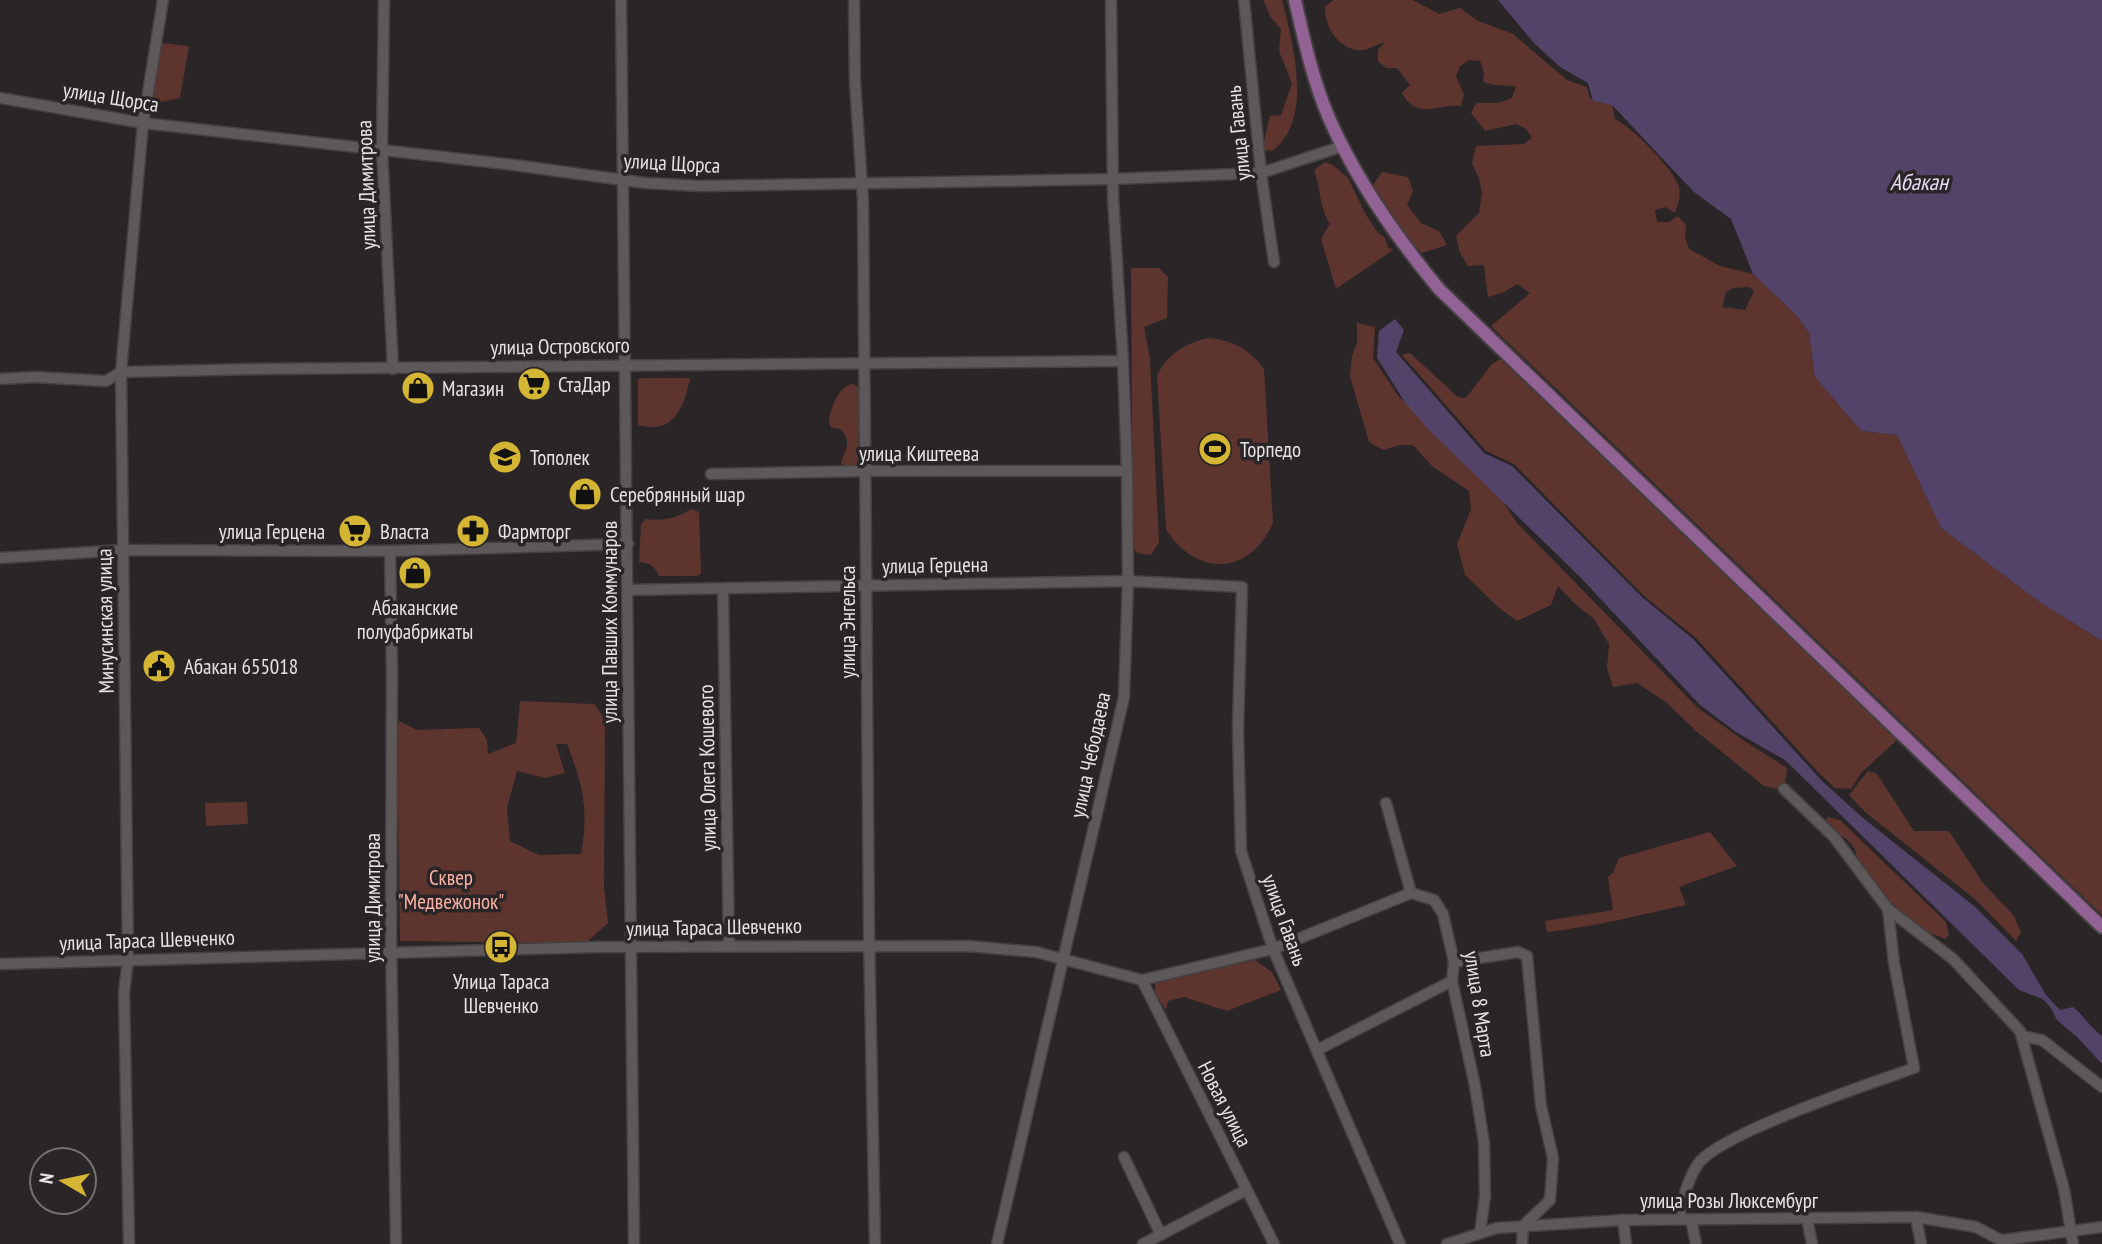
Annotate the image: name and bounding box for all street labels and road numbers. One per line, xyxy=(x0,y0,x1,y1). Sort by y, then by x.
street label: улица Щорса xyxy=(61,76,161,118)
street label: улица Гавань xyxy=(1220,84,1256,182)
street label: улица Димитрова xyxy=(350,120,382,250)
street label: улица Щорса xyxy=(623,147,721,179)
street label: улица Островского xyxy=(490,331,630,361)
street label: улица Киштеева xyxy=(859,440,979,467)
street label: улица Герцена xyxy=(219,518,325,545)
street label: улица Павших Коммунаров xyxy=(596,521,623,723)
street label: Минусинская улица xyxy=(90,548,120,694)
street label: улица Герцена xyxy=(882,551,988,579)
street label: улица Энгельса xyxy=(834,566,861,678)
street label: улица Олега Кошевого xyxy=(692,684,722,852)
street label: улица Чебодаева xyxy=(1064,690,1116,820)
street label: улица Димитрова xyxy=(359,833,386,963)
street label: улица Гавань xyxy=(1256,871,1314,970)
street label: улица Тараса Шевченко xyxy=(626,912,802,942)
street label: улица Тараса Шевченко xyxy=(59,923,235,957)
street label: улица 8 Марта xyxy=(1458,949,1502,1059)
street label: Новая улица xyxy=(1192,1057,1258,1151)
street label: улица Розы Люксембург xyxy=(1640,1187,1819,1214)

